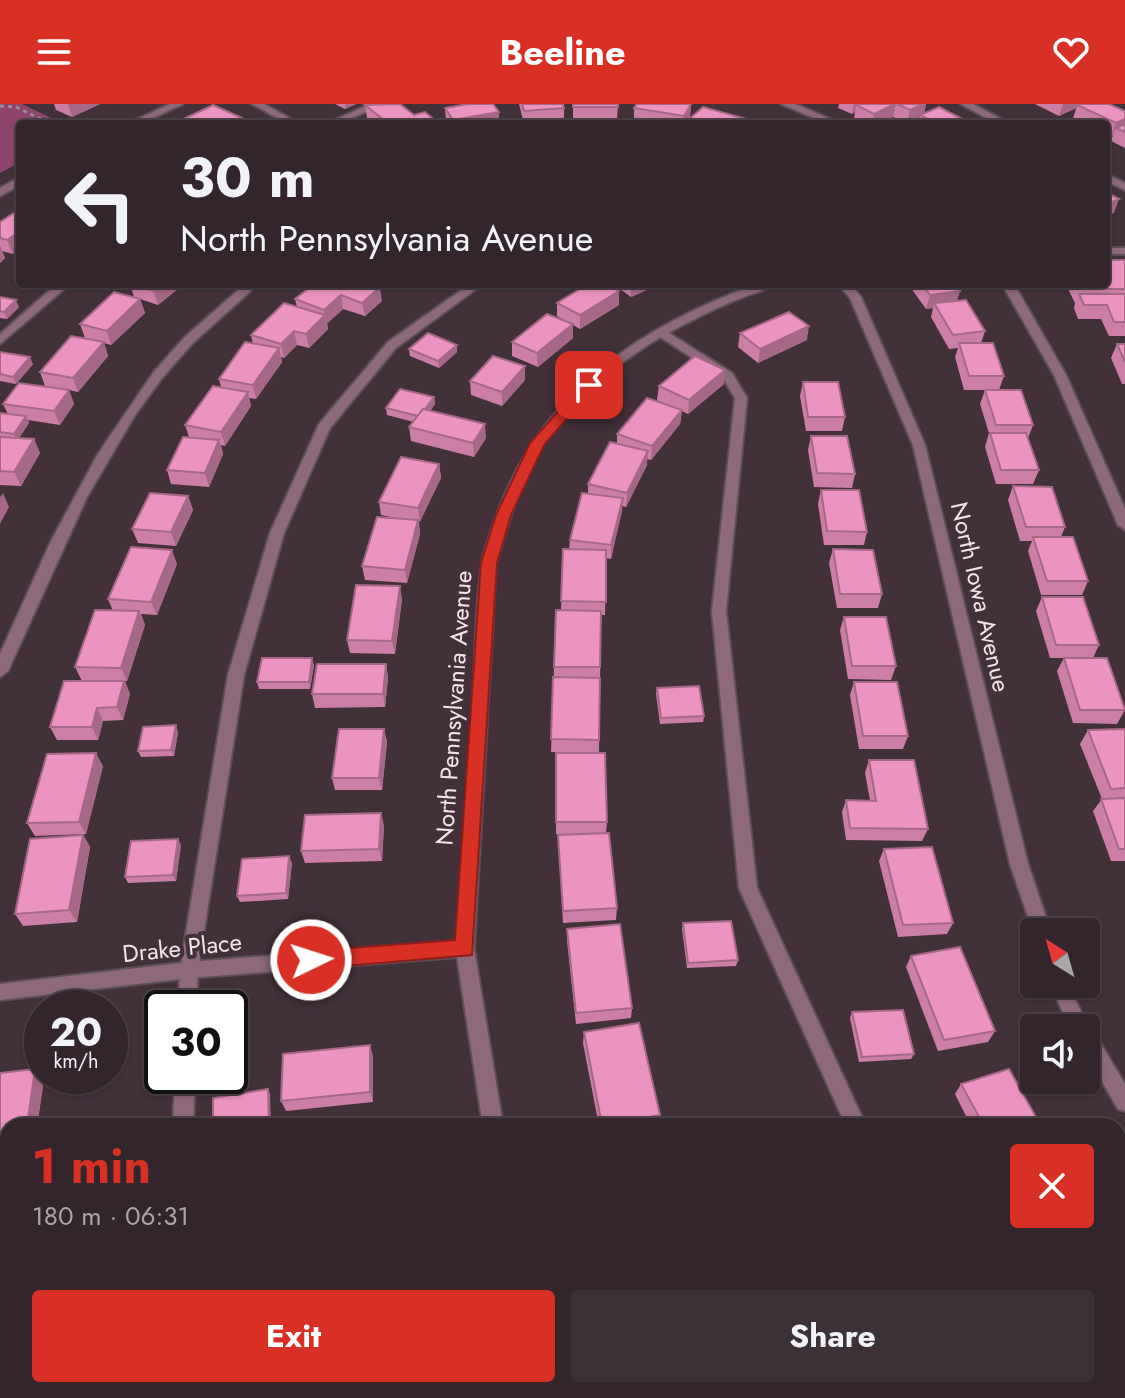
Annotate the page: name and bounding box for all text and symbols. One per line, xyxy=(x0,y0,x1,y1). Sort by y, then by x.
text: Beeline xyxy=(499,26,626,78)
icon: menu xyxy=(32,30,76,74)
icon: heart xyxy=(1049,30,1093,74)
text: 30 m xyxy=(180,137,315,218)
icon: left xyxy=(48,152,152,256)
text: North Pennsylvania Avenue xyxy=(180,212,593,264)
pin xyxy=(555,351,623,419)
icon: arrive xyxy=(567,363,611,407)
street label: North Iowa Avenue xyxy=(942,498,1019,695)
street label: North Pennsylvania Avenue xyxy=(426,569,481,847)
position arrow xyxy=(269,918,353,1002)
north arrow xyxy=(1020,918,1100,998)
map controls xyxy=(1020,918,1100,1094)
street label: Drake Place xyxy=(120,924,243,971)
speed limit sign: 30 xyxy=(144,990,248,1094)
text: 20 xyxy=(50,1003,102,1061)
button: sound xyxy=(1020,1014,1100,1094)
text: km/h xyxy=(53,1047,99,1076)
text: 1 min xyxy=(32,1132,151,1201)
button: close xyxy=(1010,1144,1094,1228)
text: 180 m · 06:31 xyxy=(32,1197,189,1235)
button: Exit xyxy=(32,1290,555,1382)
button: Share xyxy=(571,1290,1094,1382)

